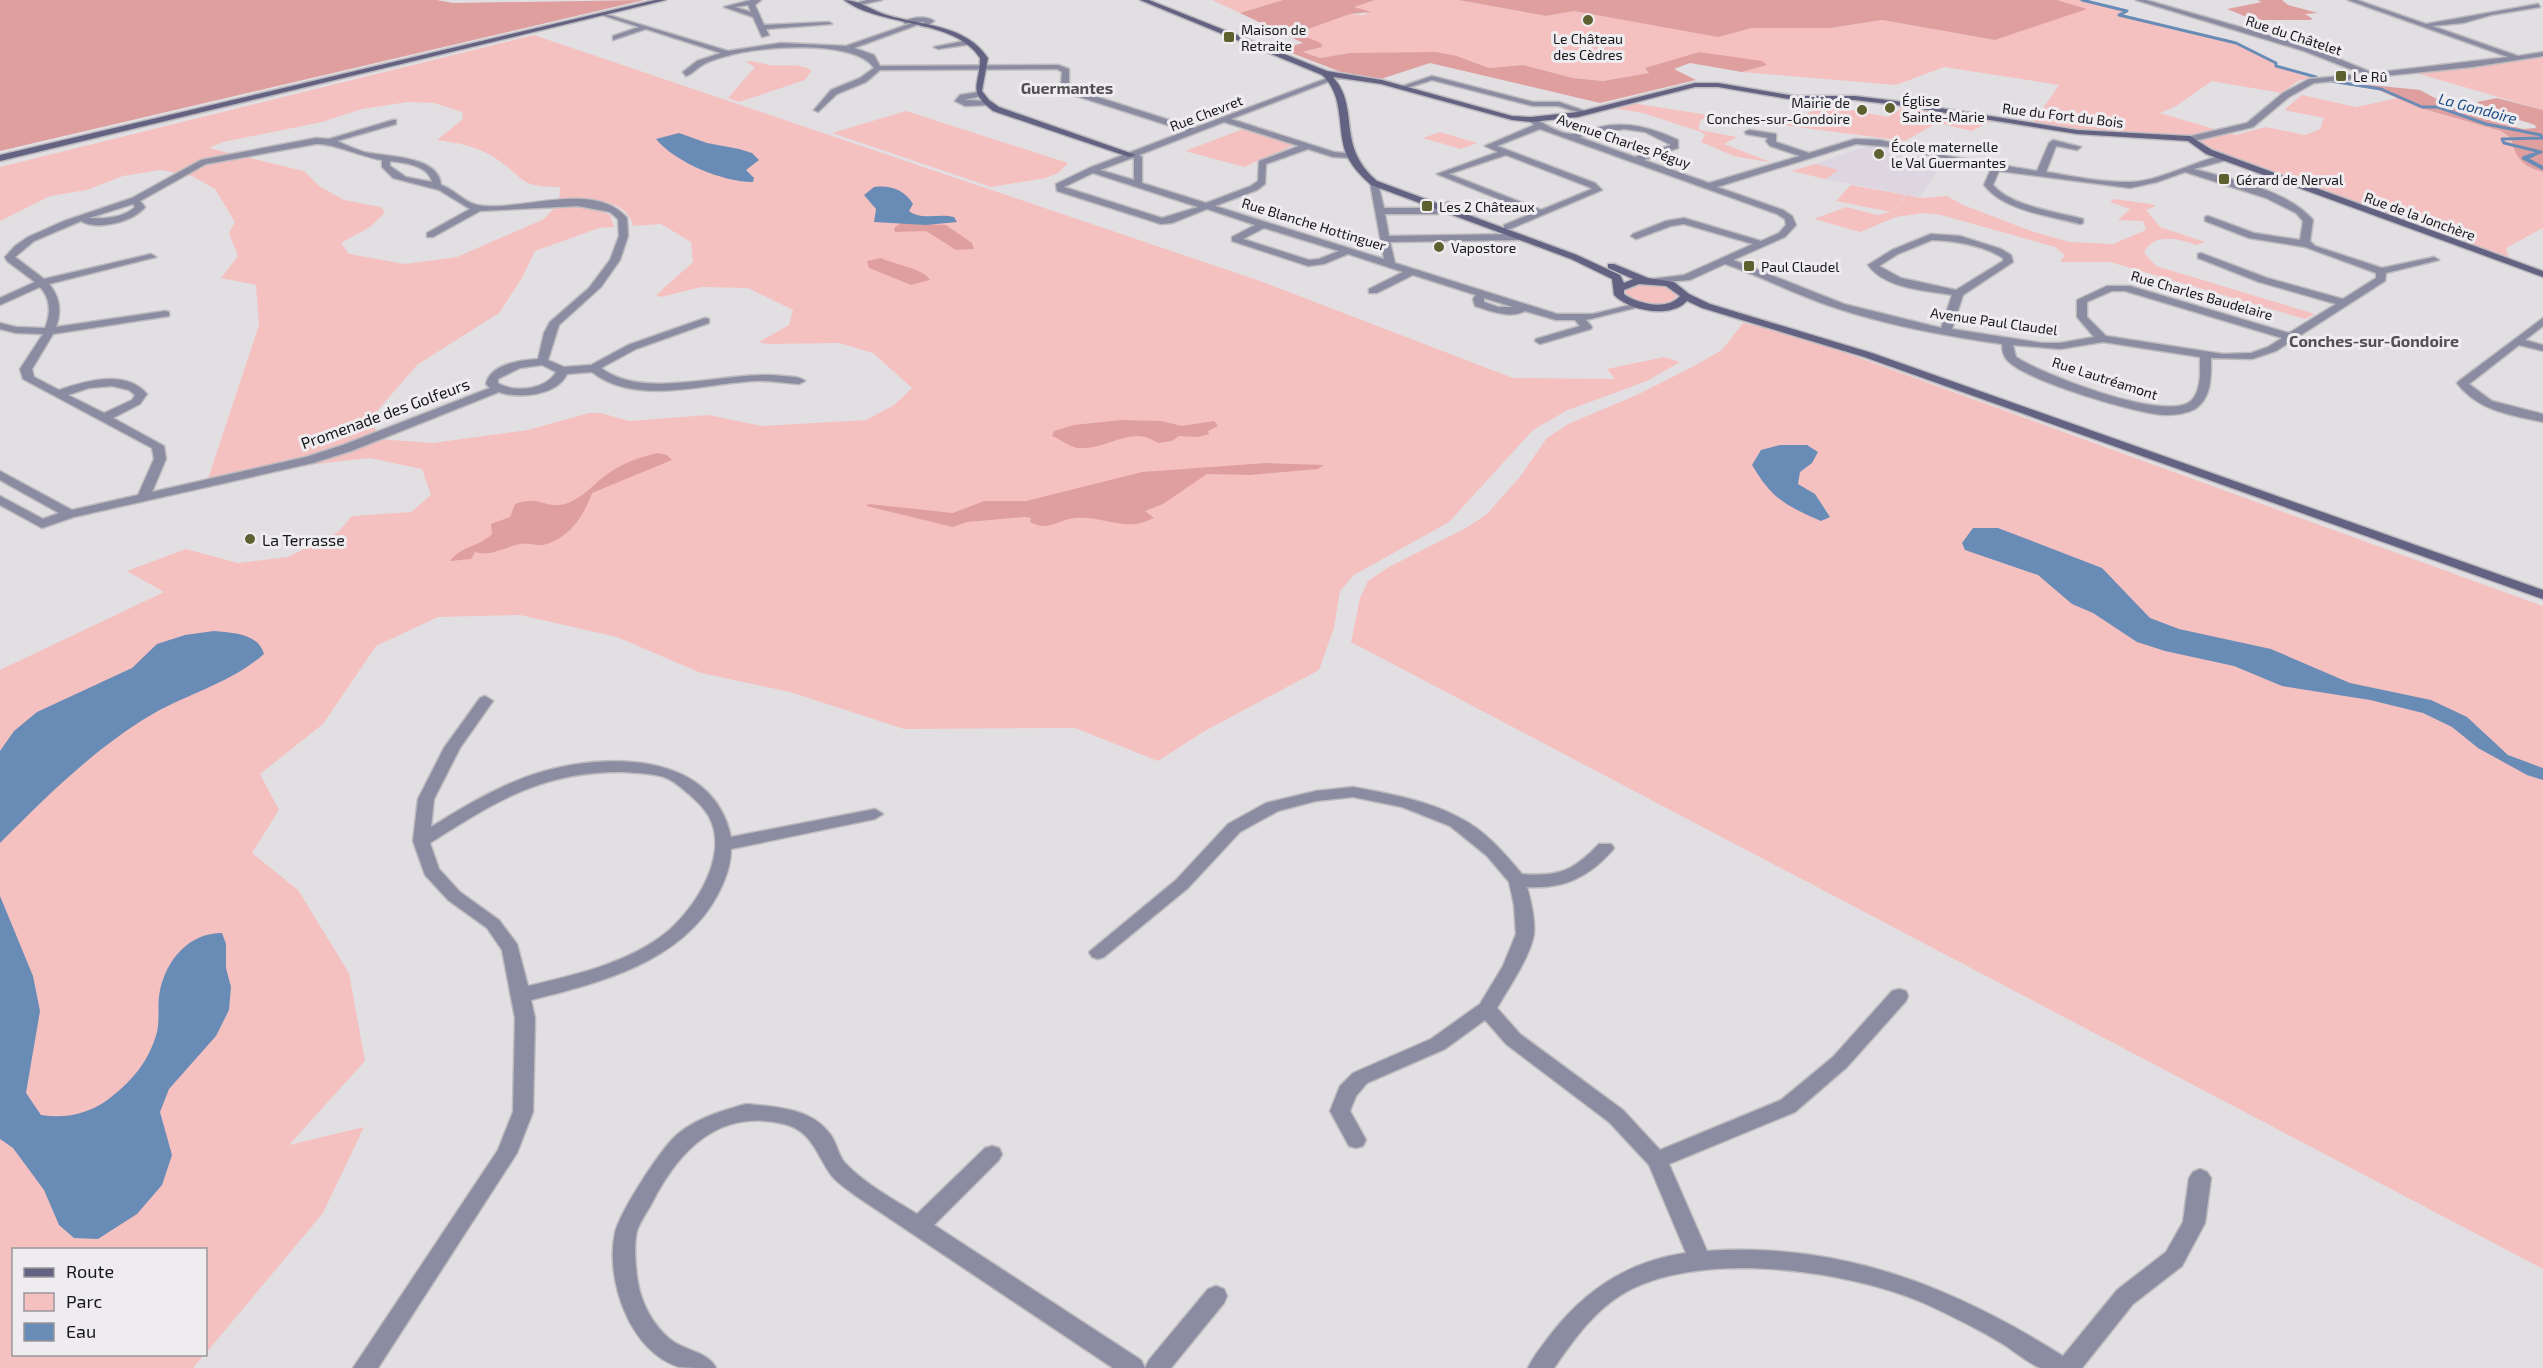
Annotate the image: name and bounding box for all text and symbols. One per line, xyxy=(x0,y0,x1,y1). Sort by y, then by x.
street label: Rue du Châtelet xyxy=(2244,11,2344,59)
marker: Le Château des Cèdres xyxy=(1581,13,1595,27)
place label: Maison de Retraite xyxy=(1241,21,1306,54)
marker: Maison de Retraite xyxy=(1222,30,1236,44)
place label: Le Château des Cèdres xyxy=(1553,30,1623,63)
place label: Le Rû xyxy=(2353,68,2387,85)
marker: Le Rû xyxy=(2334,69,2348,83)
district label: Guermantes xyxy=(1021,78,1113,97)
water label: La Gondoire xyxy=(2437,89,2519,127)
street label: Rue Chevret xyxy=(1167,91,1245,135)
place label: Église Sainte-Marie xyxy=(1902,92,1985,125)
place label: Mairie de Conches-sur-Gondoire xyxy=(1706,94,1850,127)
street label: Rue du Fort du Bois xyxy=(2001,99,2125,131)
marker: Église Sainte-Marie xyxy=(1883,101,1897,115)
marker: Mairie de Conches-sur-Gondoire xyxy=(1855,103,1869,117)
street label: Avenue Charles Péguy xyxy=(1555,110,1694,172)
place label: École maternelle le Val Guermantes xyxy=(1891,138,2006,171)
marker: École maternelle le Val Guermantes xyxy=(1872,147,1886,161)
place label: Gérard de Nerval xyxy=(2236,171,2344,188)
marker: Gérard de Nerval xyxy=(2217,172,2231,186)
street label: Rue de la Jonchère xyxy=(2362,188,2478,244)
street label: Rue Blanche Hottinguer xyxy=(1240,194,1389,254)
place label: Les 2 Châteaux xyxy=(1439,198,1535,215)
marker: Les 2 Châteaux xyxy=(1420,199,1434,213)
place label: Vapostore xyxy=(1451,239,1516,256)
marker: Vapostore xyxy=(1432,240,1446,254)
place label: Paul Claudel xyxy=(1761,258,1840,275)
marker: Paul Claudel xyxy=(1742,259,1756,273)
street label: Rue Charles Baudelaire xyxy=(2129,267,2275,323)
street label: Avenue Paul Claudel xyxy=(1929,304,2060,338)
district label: Conches-sur-Gondoire xyxy=(2289,331,2459,350)
street label: Rue Lautréamont xyxy=(2050,353,2160,403)
street label: Promenade des Golfeurs xyxy=(298,374,472,452)
place label: La Terrasse xyxy=(262,530,345,549)
marker: La Terrasse xyxy=(243,532,257,546)
legend xyxy=(12,1248,207,1356)
text: Route xyxy=(66,1260,114,1282)
text: Parc xyxy=(66,1290,102,1312)
text: Eau xyxy=(66,1320,96,1342)

